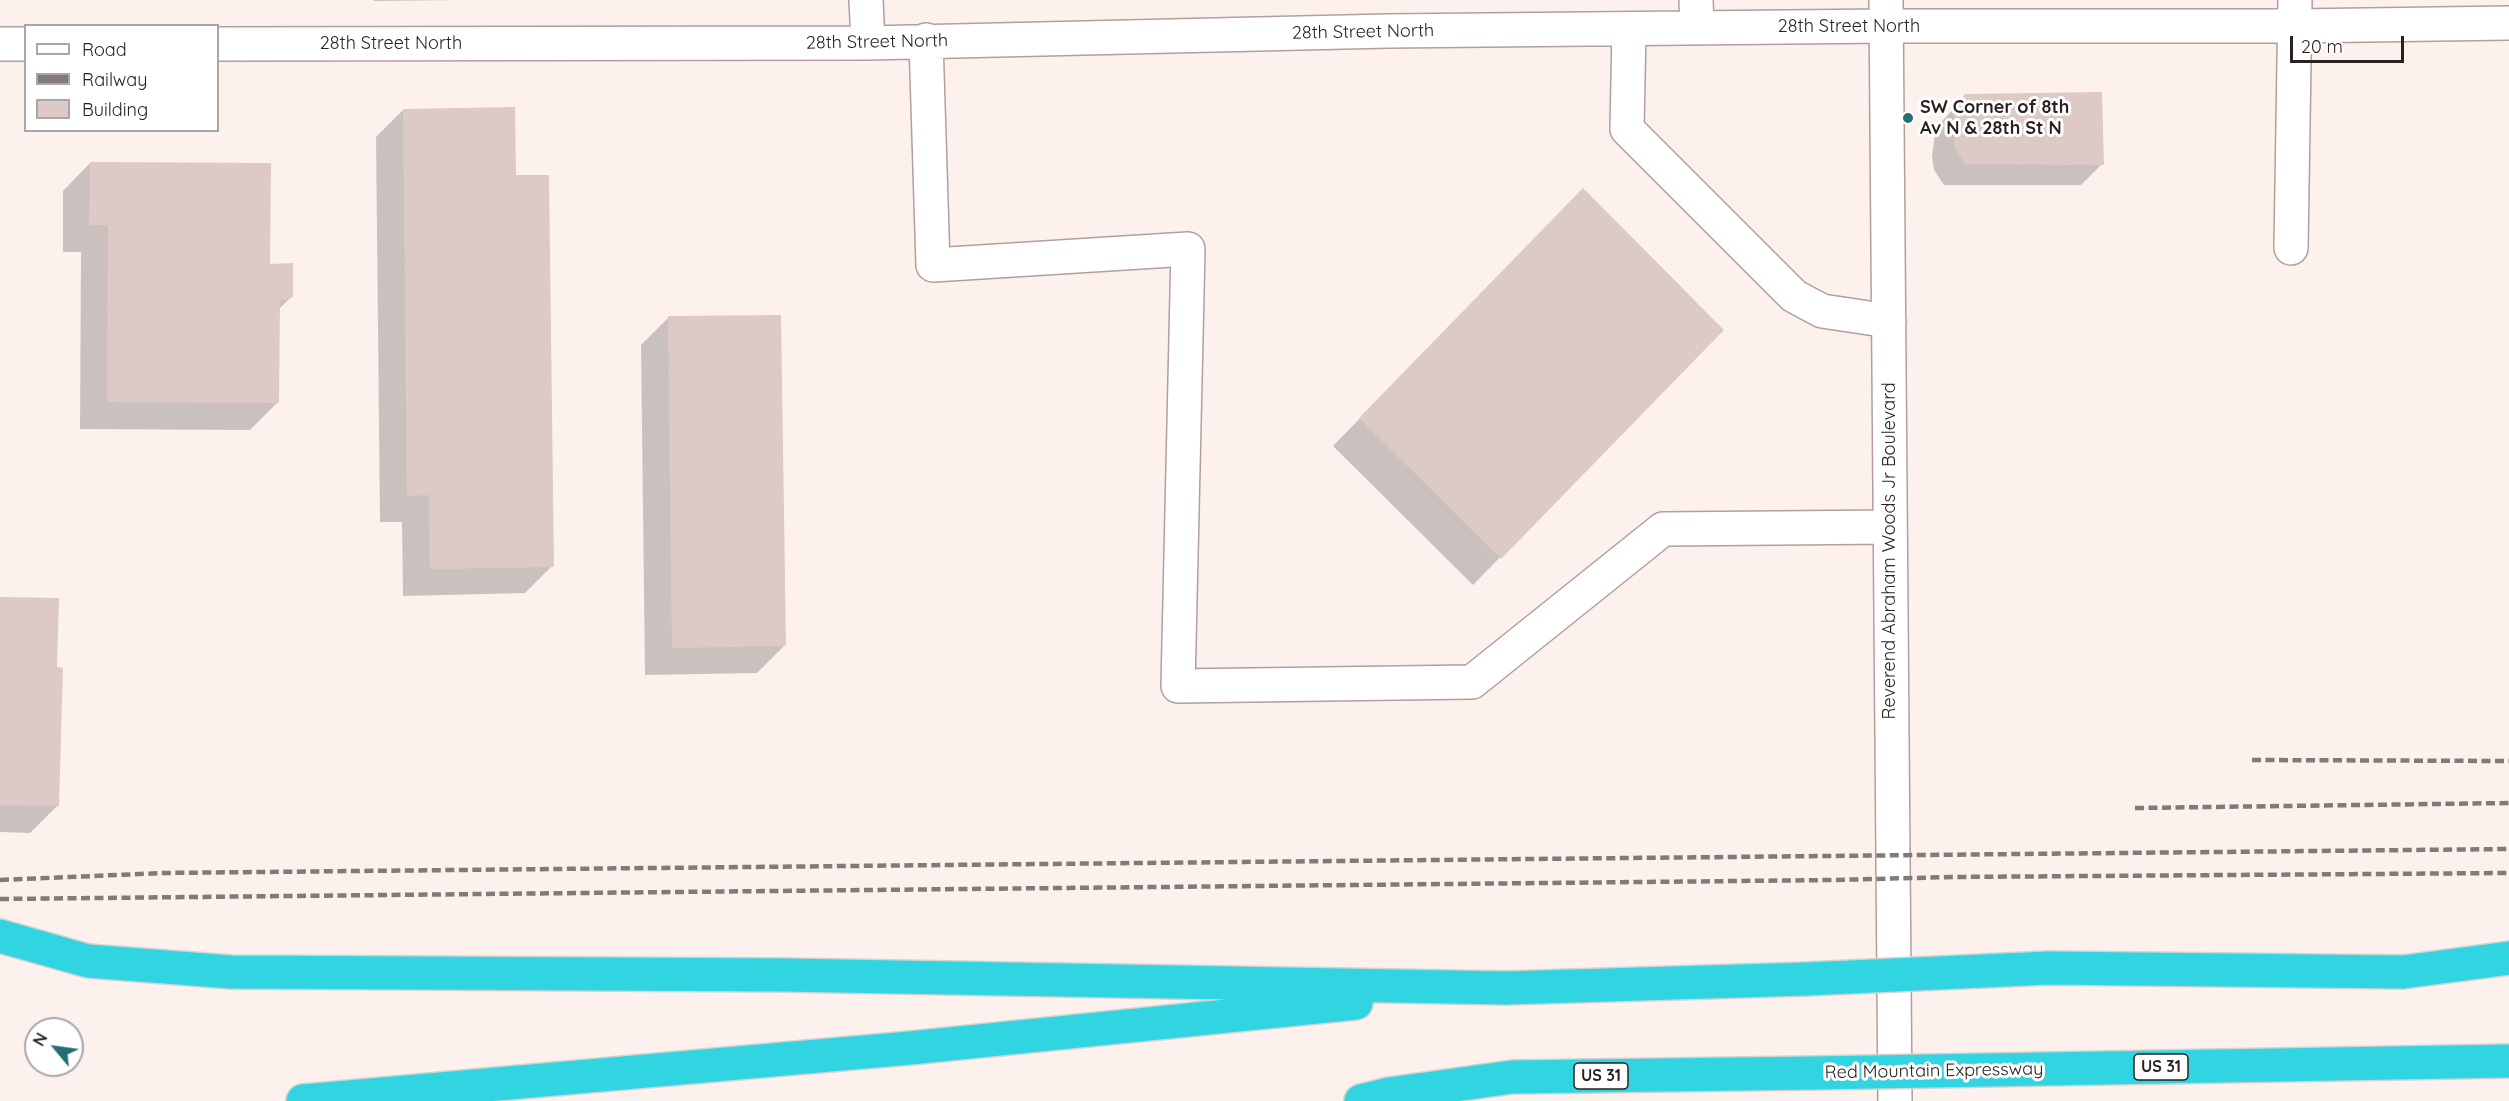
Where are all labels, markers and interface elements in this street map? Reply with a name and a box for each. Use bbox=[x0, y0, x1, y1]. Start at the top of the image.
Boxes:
street label: 28th Street North bbox=[1778, 16, 1920, 38]
street label: 28th Street North bbox=[1292, 20, 1434, 44]
legend bbox=[24, 24, 219, 132]
scale bar bbox=[2293, 24, 2407, 62]
street label: 28th Street North bbox=[806, 30, 948, 54]
street label: 28th Street North bbox=[320, 33, 462, 55]
text: 20 m bbox=[2301, 35, 2343, 58]
text: Road bbox=[82, 38, 127, 61]
text: Railway bbox=[82, 68, 148, 91]
place label: SW Corner of 8th Av N & 28th St N bbox=[1920, 97, 2069, 140]
text: Building bbox=[82, 98, 148, 121]
marker: SW Corner of 8th Av N & 28th St N bbox=[1901, 111, 1915, 125]
street label: Reverend Abraham Woods Jr Boulevard bbox=[1879, 382, 1901, 720]
north arrow bbox=[24, 1017, 84, 1077]
text: N bbox=[28, 1029, 52, 1049]
road number: US 31 bbox=[2134, 1054, 2188, 1080]
street label: Red Mountain Expressway bbox=[1824, 1058, 2044, 1084]
road number: US 31 bbox=[1574, 1063, 1628, 1089]

